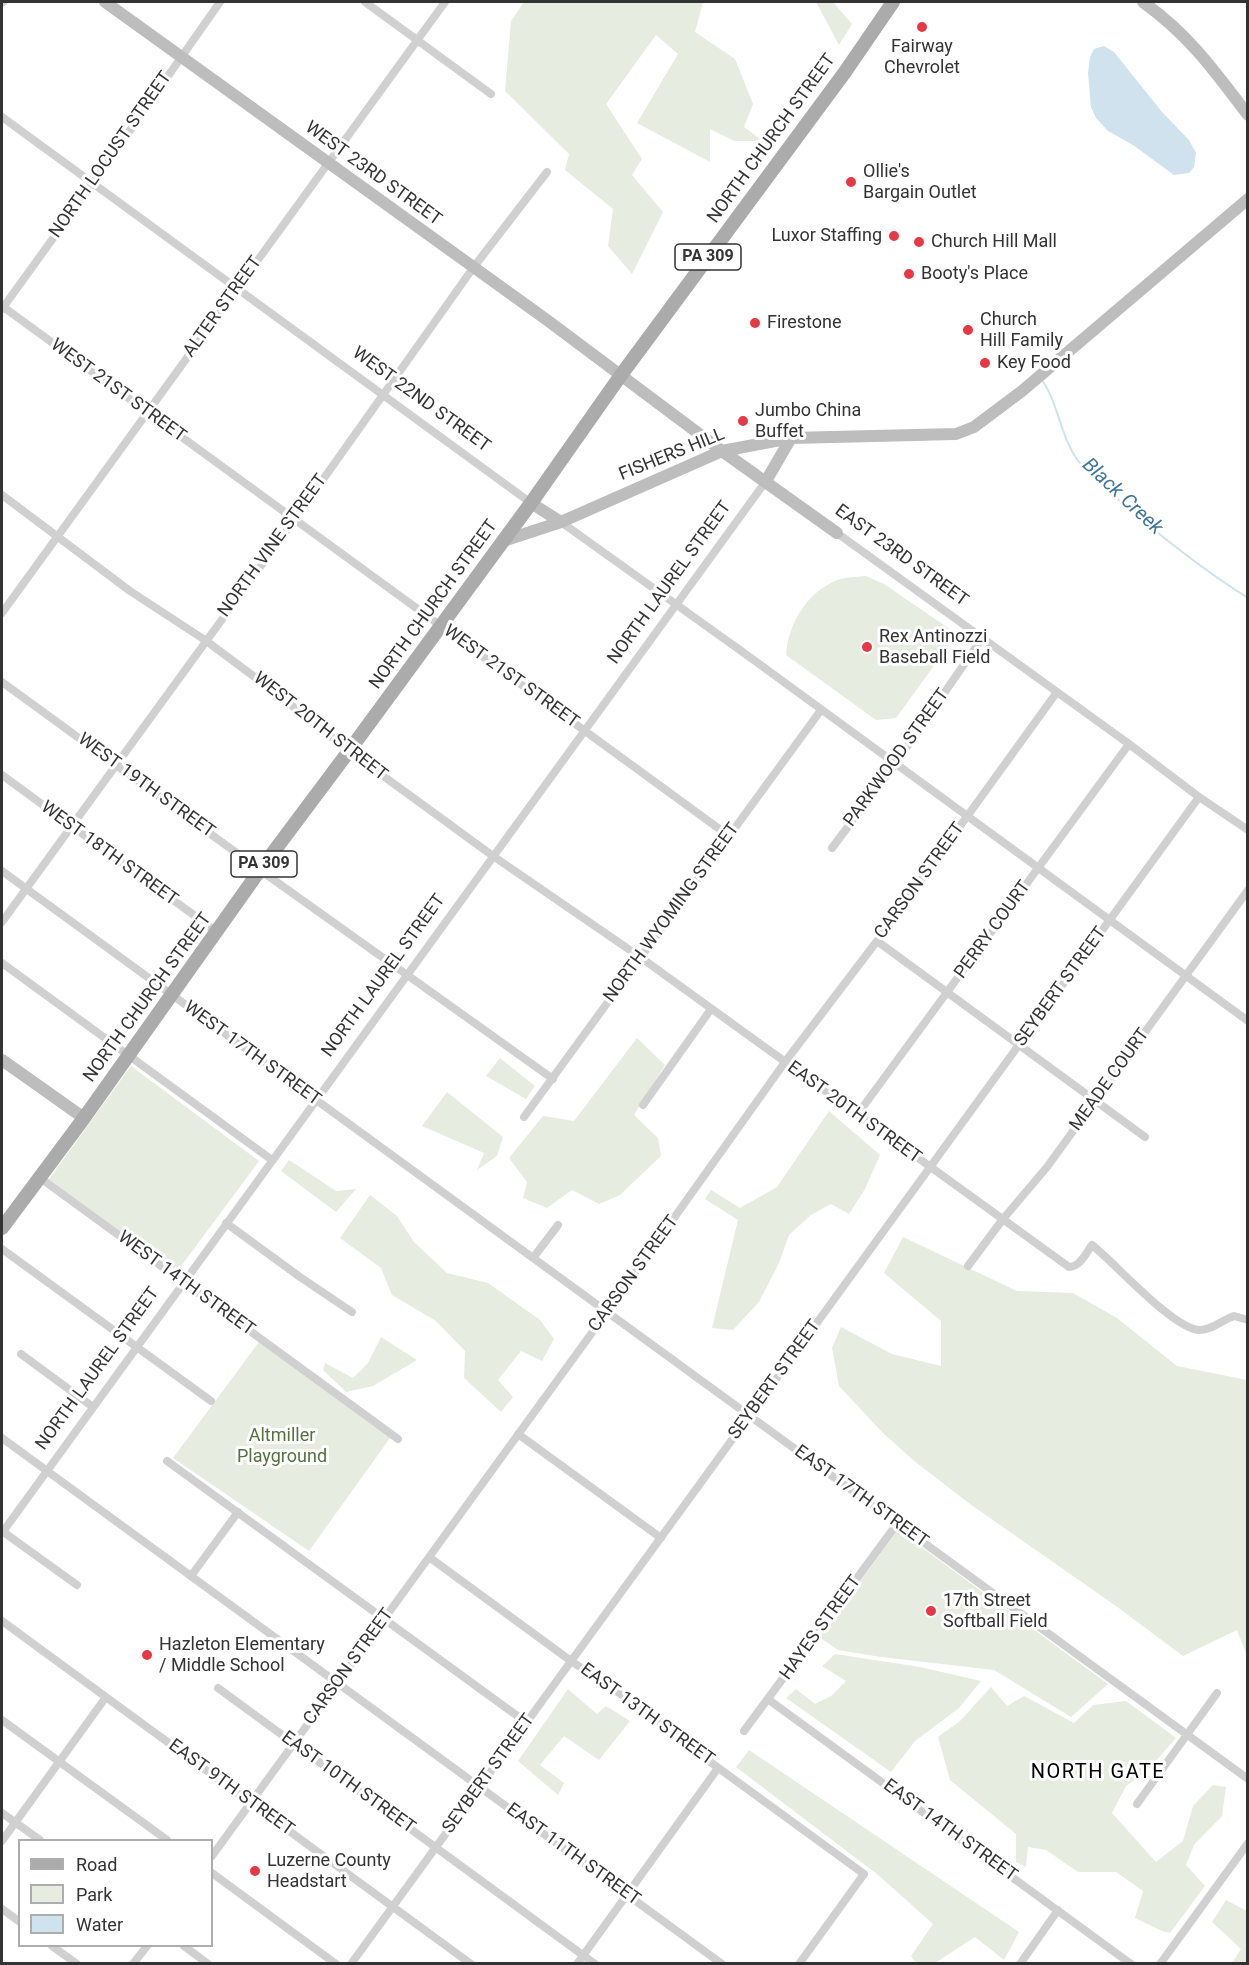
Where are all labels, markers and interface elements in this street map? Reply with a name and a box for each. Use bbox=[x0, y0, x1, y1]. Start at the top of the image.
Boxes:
marker: Fairway Chevrolet bbox=[915, 20, 929, 34]
place label: Fairway Chevrolet bbox=[884, 36, 960, 78]
street label: NORTH CHURCH STREET bbox=[703, 50, 841, 228]
street label: NORTH LOCUST STREET bbox=[45, 68, 177, 242]
street label: WEST 23RD STREET bbox=[300, 117, 446, 231]
place label: Ollie's Bargain Outlet bbox=[863, 161, 977, 204]
marker: Ollie's Bargain Outlet bbox=[844, 175, 858, 189]
place label: Luxor Staffing bbox=[771, 225, 882, 247]
marker: Luxor Staffing bbox=[887, 229, 901, 243]
place label: Church Hill Mall bbox=[931, 231, 1057, 253]
marker: Church Hill Mall bbox=[912, 235, 926, 249]
road number: PA 309 bbox=[675, 244, 741, 270]
street label: ALTER STREET bbox=[179, 252, 267, 362]
place label: Booty's Place bbox=[921, 263, 1028, 285]
marker: Booty's Place bbox=[902, 267, 916, 281]
place label: Church Hill Family bbox=[980, 309, 1063, 352]
place label: Firestone bbox=[767, 312, 842, 334]
marker: Firestone bbox=[748, 316, 762, 330]
marker: Church Hill Family bbox=[961, 323, 975, 337]
street label: WEST 21ST STREET bbox=[46, 335, 190, 447]
street label: WEST 22ND STREET bbox=[348, 343, 494, 457]
place label: Key Food bbox=[997, 352, 1071, 374]
marker: Key Food bbox=[978, 356, 992, 370]
place label: Jumbo China Buffet bbox=[755, 400, 861, 442]
marker: Jumbo China Buffet bbox=[736, 414, 750, 428]
street label: FISHERS HILL bbox=[616, 424, 728, 486]
water label: Black Creek bbox=[1077, 454, 1167, 540]
street label: NORTH VINE STREET bbox=[214, 470, 332, 622]
street label: NORTH LAUREL STREET bbox=[604, 497, 736, 669]
street label: EAST 23RD STREET bbox=[830, 500, 972, 612]
street label: NORTH CHURCH STREET bbox=[365, 516, 503, 694]
street label: WEST 21ST STREET bbox=[439, 621, 583, 733]
place label: Rex Antinozzi Baseball Field bbox=[879, 626, 990, 668]
marker: Rex Antinozzi Baseball Field bbox=[860, 640, 874, 654]
street label: WEST 20TH STREET bbox=[249, 668, 391, 786]
street label: PARKWOOD STREET bbox=[840, 685, 954, 831]
street label: WEST 19TH STREET bbox=[73, 729, 219, 843]
street label: WEST 18TH STREET bbox=[36, 797, 182, 911]
street label: CARSON STREET bbox=[870, 818, 970, 944]
street label: NORTH WYOMING STREET bbox=[600, 819, 744, 1007]
road number: PA 309 bbox=[231, 851, 297, 877]
street label: PERRY COURT bbox=[950, 877, 1036, 983]
street label: NORTH LAUREL STREET bbox=[318, 890, 450, 1062]
street label: NORTH CHURCH STREET bbox=[79, 909, 217, 1087]
street label: SEYBERT STREET bbox=[1010, 923, 1112, 1051]
street label: WEST 17TH STREET bbox=[179, 997, 325, 1111]
street label: MEADE COURT bbox=[1066, 1025, 1154, 1135]
street label: EAST 20TH STREET bbox=[783, 1057, 925, 1169]
street label: CARSON STREET bbox=[584, 1211, 684, 1337]
street label: WEST 14TH STREET bbox=[113, 1227, 259, 1341]
street label: NORTH LAUREL STREET bbox=[32, 1283, 164, 1455]
street label: SEYBERT STREET bbox=[724, 1316, 826, 1444]
park label: Altmiller Playground bbox=[237, 1425, 327, 1468]
street label: EAST 17TH STREET bbox=[790, 1441, 932, 1553]
street label: HAYES STREET bbox=[776, 1571, 866, 1685]
place label: 17th Street Softball Field bbox=[943, 1590, 1048, 1632]
street label: CARSON STREET bbox=[299, 1604, 399, 1730]
marker: 17th Street Softball Field bbox=[924, 1604, 938, 1618]
place label: Hazleton Elementary / Middle School bbox=[159, 1634, 325, 1676]
marker: Hazleton Elementary / Middle School bbox=[140, 1648, 154, 1662]
street label: EAST 13TH STREET bbox=[576, 1659, 718, 1771]
street label: SEYBERT STREET bbox=[438, 1710, 540, 1838]
street label: EAST 10TH STREET bbox=[277, 1727, 419, 1839]
street label: EAST 9TH STREET bbox=[164, 1735, 298, 1841]
district label: NORTH GATE bbox=[1031, 1761, 1165, 1785]
street label: EAST 14TH STREET bbox=[879, 1775, 1021, 1887]
street label: EAST 11TH STREET bbox=[502, 1799, 644, 1911]
legend bbox=[18, 1839, 213, 1947]
place label: Luzerne County Headstart bbox=[267, 1850, 391, 1892]
text: Road bbox=[76, 1854, 117, 1875]
marker: Luzerne County Headstart bbox=[248, 1864, 262, 1878]
text: Park bbox=[76, 1884, 112, 1905]
text: Water bbox=[76, 1914, 123, 1935]

